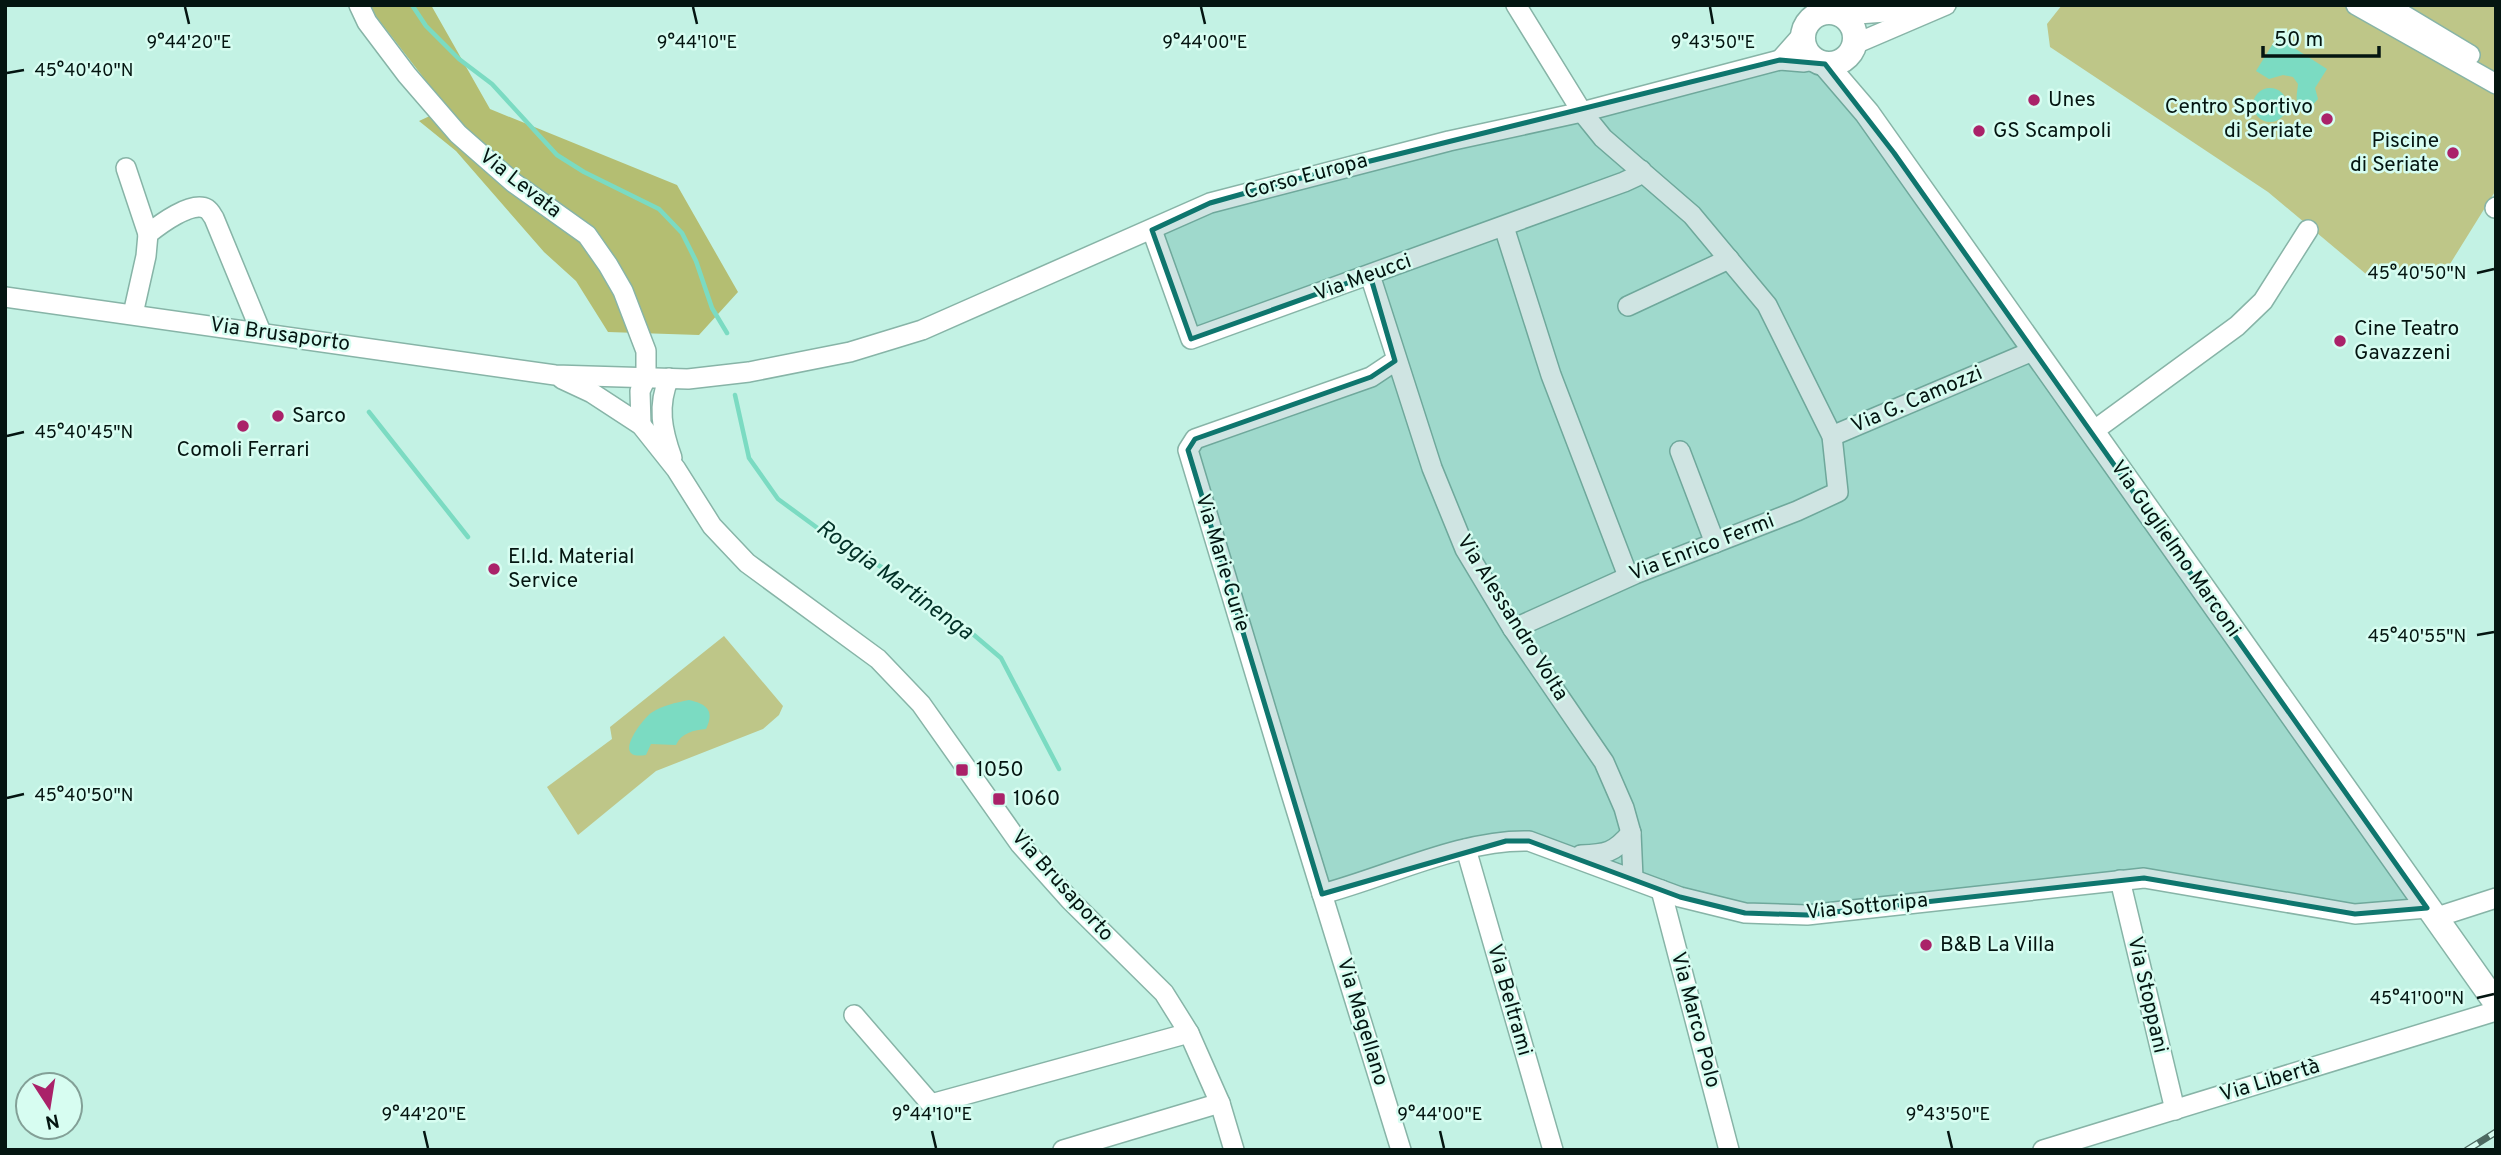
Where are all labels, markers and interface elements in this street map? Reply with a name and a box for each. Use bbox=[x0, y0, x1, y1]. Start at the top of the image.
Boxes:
scale bar bbox=[2263, 14, 2378, 58]
text: 50 m bbox=[2274, 27, 2323, 54]
text: 9°44'20"E bbox=[147, 32, 231, 55]
text: 9°44'10"E bbox=[657, 32, 737, 55]
text: 9°44'00"E bbox=[1162, 32, 1248, 55]
text: 9°43'50"E bbox=[1671, 32, 1755, 55]
text: 45°40'40"N bbox=[34, 60, 134, 83]
place label: Unes bbox=[2048, 87, 2096, 114]
marker: Unes bbox=[2026, 92, 2042, 108]
place label: Centro Sportivo di Seriate bbox=[2165, 94, 2313, 145]
marker: Centro Sportivo di Seriate bbox=[2319, 111, 2335, 127]
place label: GS Scampoli bbox=[1993, 118, 2111, 145]
marker: GS Scampoli bbox=[1971, 123, 1987, 139]
place label: Piscine di Seriate bbox=[2350, 128, 2439, 179]
street label: Via Levata bbox=[473, 143, 567, 225]
marker: Piscine di Seriate bbox=[2445, 145, 2461, 161]
street label: Corso Europa bbox=[1241, 148, 1371, 206]
street label: Via Meucci bbox=[1311, 248, 1415, 308]
text: 45°40'50"N bbox=[2367, 263, 2467, 286]
street label: Via Brusaporto bbox=[208, 312, 352, 358]
place label: Cine Teatro Gavazzeni bbox=[2354, 316, 2459, 367]
marker: Cine Teatro Gavazzeni bbox=[2332, 333, 2348, 349]
street label: Via G. Camozzi bbox=[1847, 360, 1987, 440]
place label: Sarco bbox=[292, 403, 346, 430]
marker: Sarco bbox=[270, 408, 286, 424]
marker: Comoli Ferrari bbox=[235, 418, 251, 434]
text: 45°40'45"N bbox=[35, 422, 133, 445]
place label: Comoli Ferrari bbox=[176, 437, 310, 464]
street label: Via Guglielmo Marconi bbox=[2104, 455, 2246, 643]
street label: Via Marie Curie bbox=[1188, 491, 1256, 635]
street label: Via Enrico Fermi bbox=[1626, 508, 1778, 588]
water label: Roggia Martinenga bbox=[810, 514, 978, 648]
street label: Via Alessandro Volta bbox=[1450, 530, 1574, 706]
place label: El.Id. Material Service bbox=[508, 544, 634, 595]
marker: El.Id. Material Service bbox=[486, 561, 502, 577]
text: 45°40'55"N bbox=[2368, 626, 2466, 649]
place label: 1050 bbox=[976, 757, 1024, 784]
marker: 1050 bbox=[954, 762, 970, 778]
text: 45°40'50"N bbox=[34, 785, 134, 808]
place label: 1060 bbox=[1013, 786, 1060, 813]
marker: 1060 bbox=[991, 791, 1007, 807]
street label: Via Brusaporto bbox=[1005, 824, 1119, 948]
street label: Via Sottoripa bbox=[1805, 887, 1929, 927]
place label: B&B La Villa bbox=[1940, 932, 2055, 959]
street label: Via Stoppani bbox=[2120, 934, 2174, 1056]
marker: B&B La Villa bbox=[1918, 937, 1934, 953]
street label: Via Beltrami bbox=[1480, 941, 1538, 1059]
street label: Via Marco Polo bbox=[1664, 949, 1726, 1091]
street label: Via Magellano bbox=[1330, 955, 1394, 1089]
text: 45°41'00"N bbox=[2370, 988, 2464, 1011]
street label: Via Libertà bbox=[2217, 1053, 2323, 1109]
north arrow bbox=[14, 1071, 84, 1141]
text: 9°44'20"E bbox=[382, 1104, 466, 1127]
text: 9°44'10"E bbox=[892, 1104, 972, 1127]
text: 9°44'00"E bbox=[1397, 1104, 1483, 1127]
text: 9°43'50"E bbox=[1906, 1104, 1990, 1127]
text: N bbox=[43, 1108, 61, 1134]

